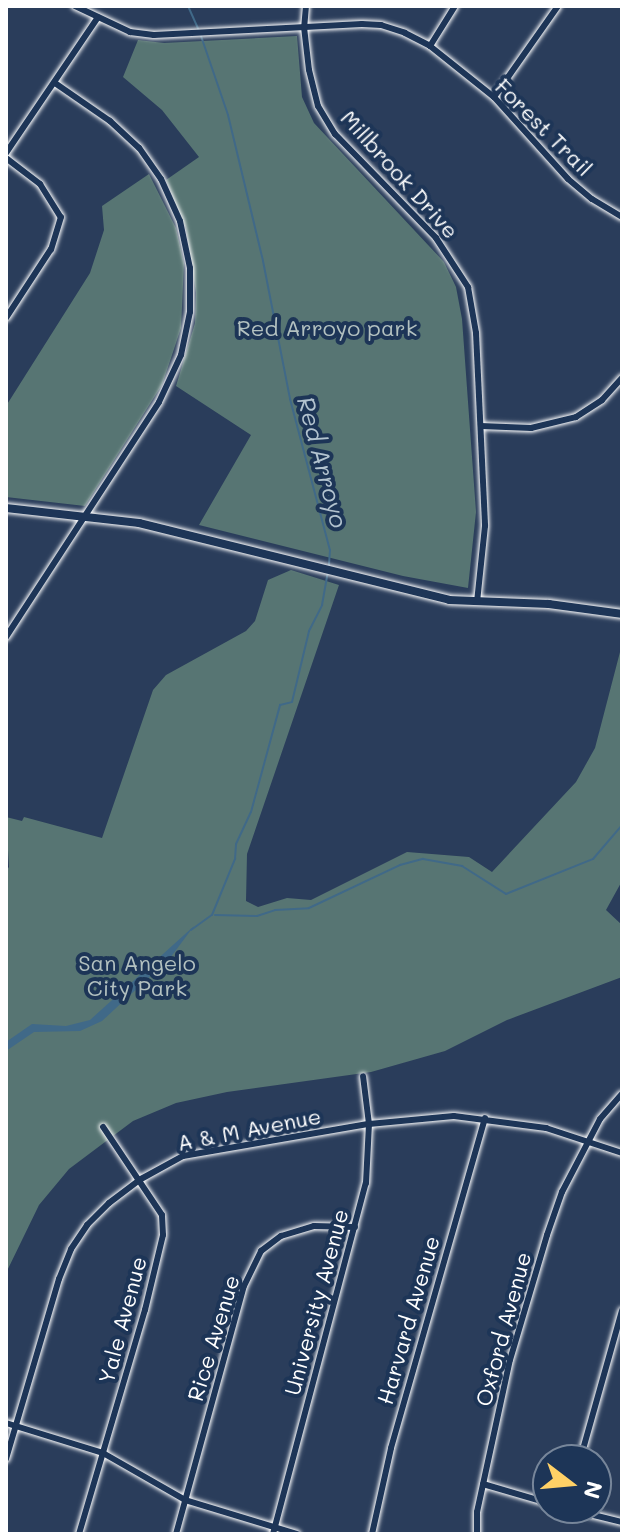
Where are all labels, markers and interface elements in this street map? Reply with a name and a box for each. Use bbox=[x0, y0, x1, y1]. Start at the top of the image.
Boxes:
street label: Forest Trail bbox=[490, 73, 598, 181]
street label: Millbrook Drive bbox=[336, 104, 464, 244]
park label: Red Arroyo park bbox=[237, 315, 417, 341]
water label: Red Arroyo bbox=[292, 393, 354, 531]
park label: San Angelo City Park bbox=[78, 949, 196, 1000]
street label: A & M Avenue bbox=[175, 1102, 323, 1156]
street label: University Avenue bbox=[278, 1206, 354, 1398]
street label: Harvard Avenue bbox=[371, 1233, 445, 1407]
street label: Oxford Avenue bbox=[470, 1249, 536, 1409]
street label: Yale Avenue bbox=[92, 1254, 152, 1386]
street label: Rice Avenue bbox=[181, 1272, 245, 1404]
north arrow bbox=[532, 1444, 612, 1524]
text: N bbox=[577, 1478, 610, 1502]

